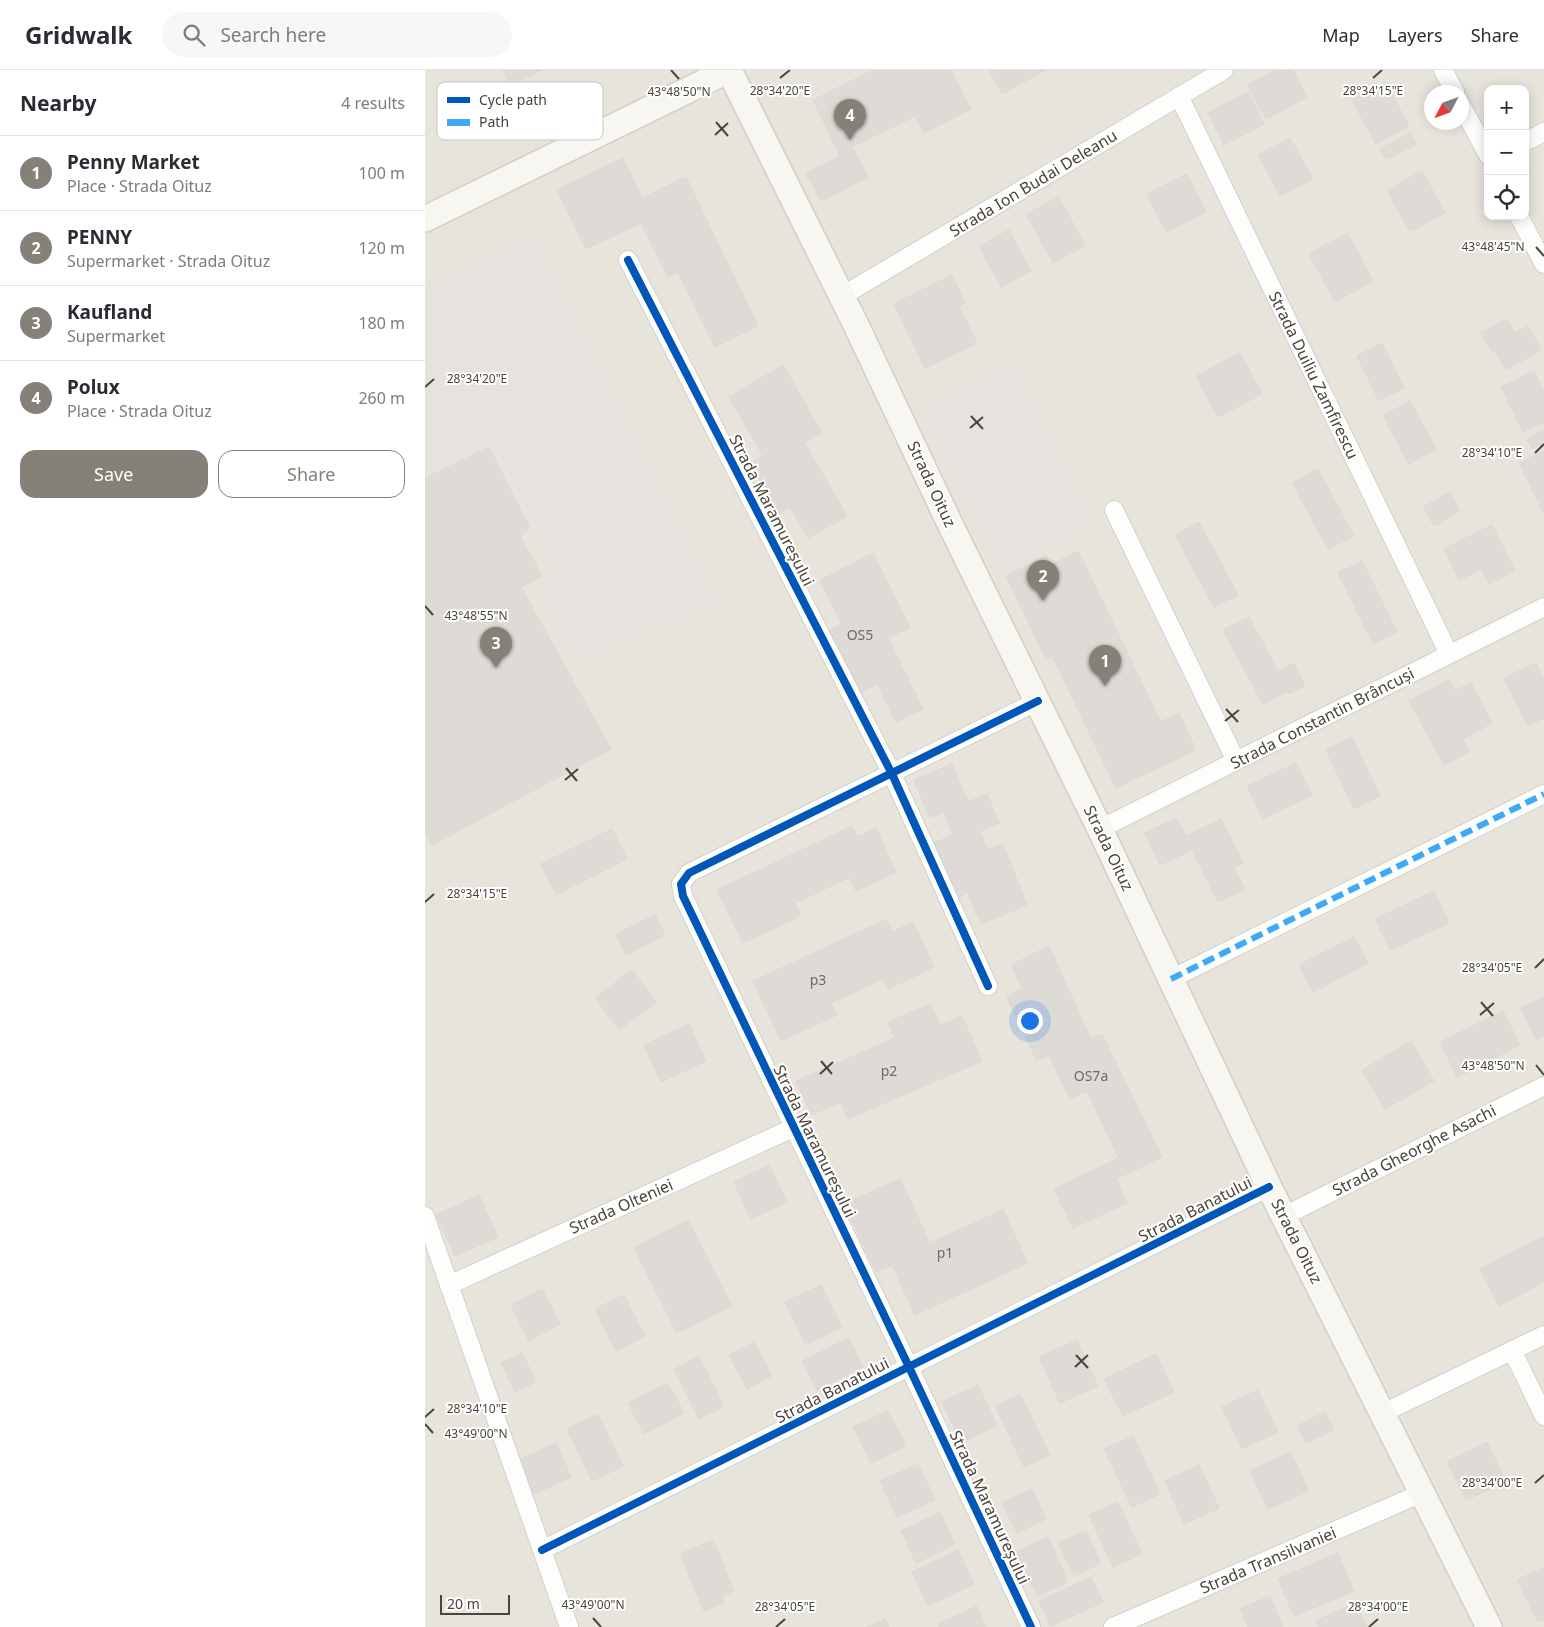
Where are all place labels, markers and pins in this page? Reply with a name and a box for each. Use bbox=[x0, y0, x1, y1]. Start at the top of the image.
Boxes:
pin: 4 bbox=[834, 99, 866, 140]
pin: 2 bbox=[1027, 560, 1059, 601]
pin: 3 bbox=[480, 627, 512, 668]
pin: 1 bbox=[1089, 645, 1121, 686]

